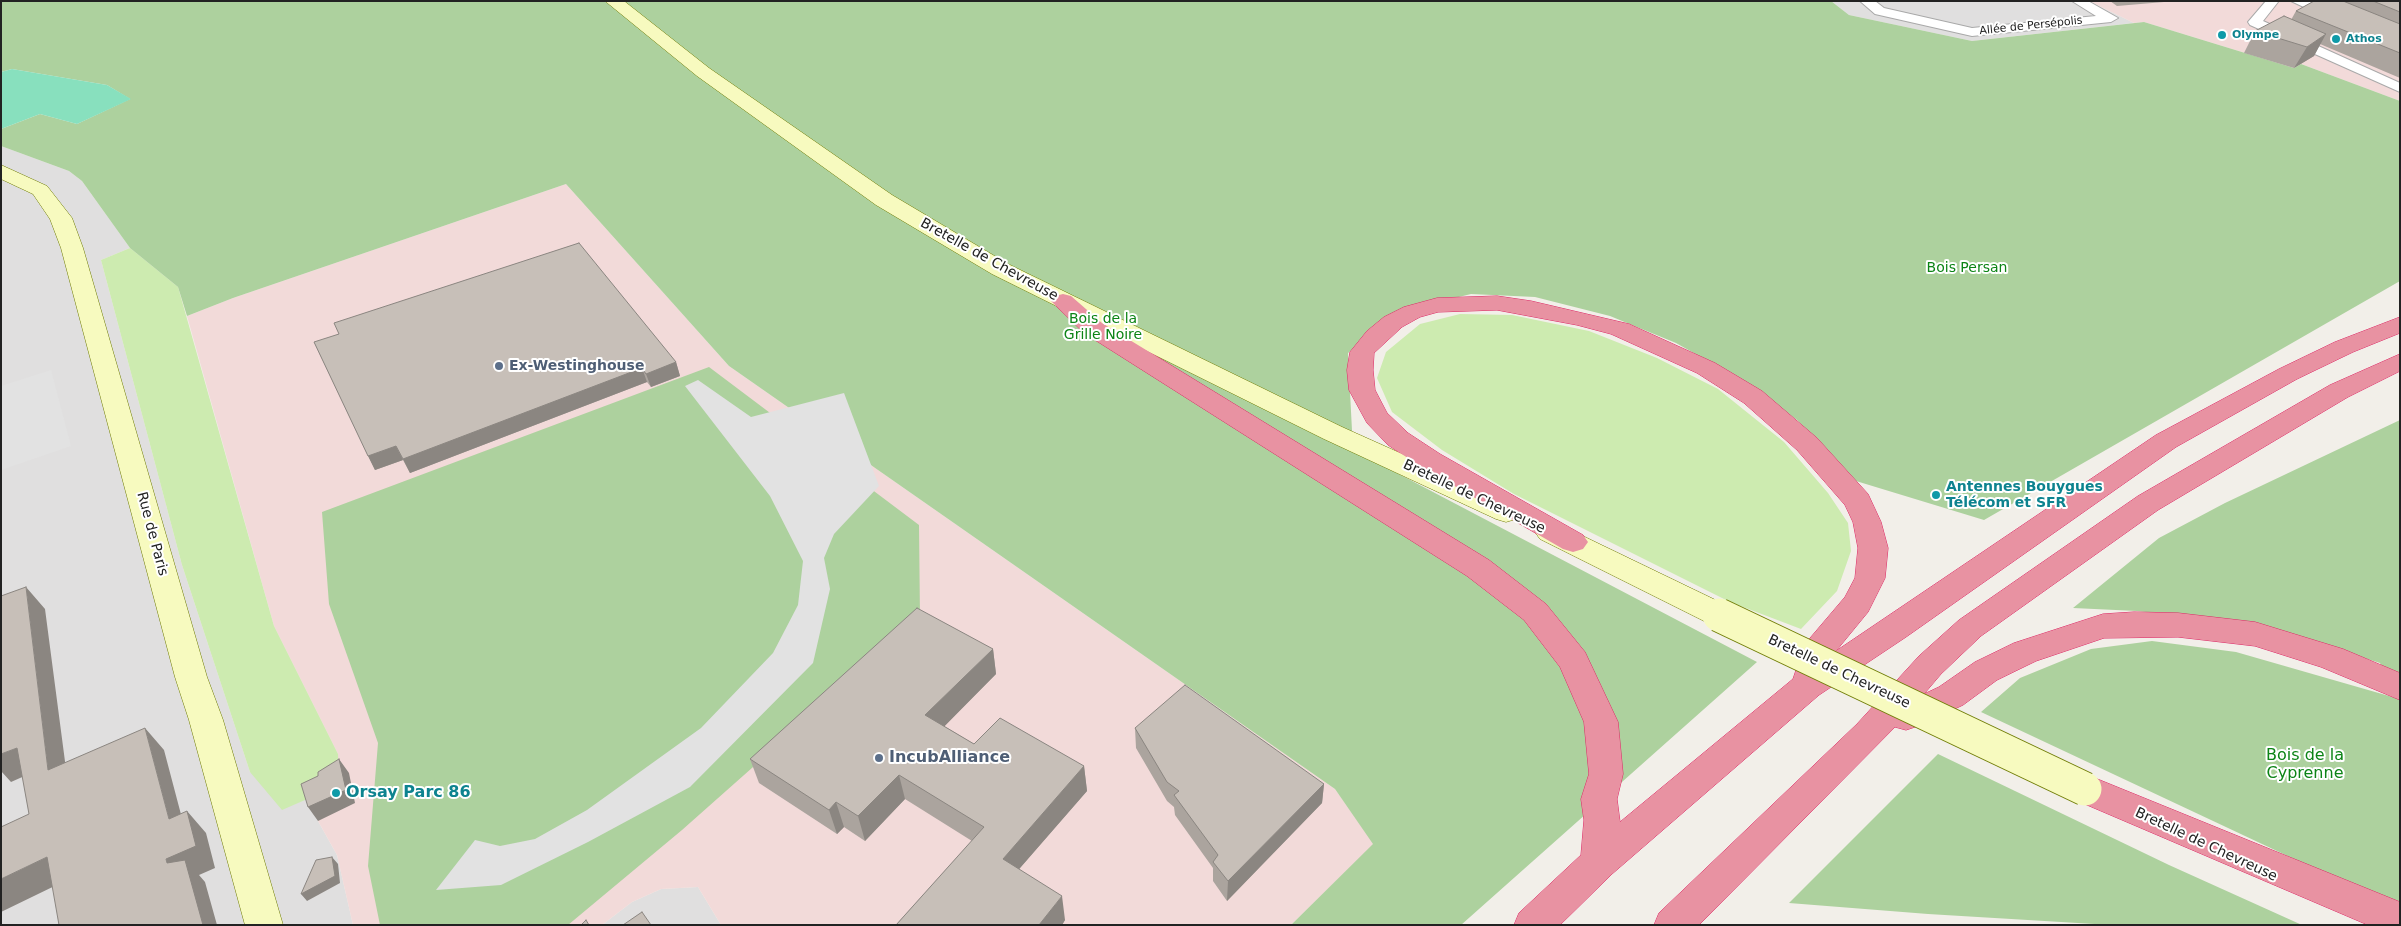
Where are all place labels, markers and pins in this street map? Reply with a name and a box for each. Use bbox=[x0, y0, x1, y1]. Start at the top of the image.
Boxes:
place label: Olympe bbox=[2232, 28, 2279, 42]
marker: Olympe bbox=[2216, 29, 2228, 41]
place label: Athos bbox=[2346, 32, 2382, 46]
marker: Athos bbox=[2330, 33, 2342, 45]
place label: Ex-Westinghouse bbox=[509, 358, 644, 374]
marker: Ex-Westinghouse bbox=[493, 360, 505, 372]
place label: Antennes Bouygues Télécom et SFR bbox=[1946, 479, 2103, 512]
marker: Antennes Bouygues Télécom et SFR bbox=[1930, 489, 1942, 501]
place label: IncubAlliance bbox=[889, 748, 1010, 768]
marker: IncubAlliance bbox=[873, 752, 885, 764]
place label: Orsay Parc 86 bbox=[346, 783, 471, 803]
marker: Orsay Parc 86 bbox=[330, 787, 342, 799]

